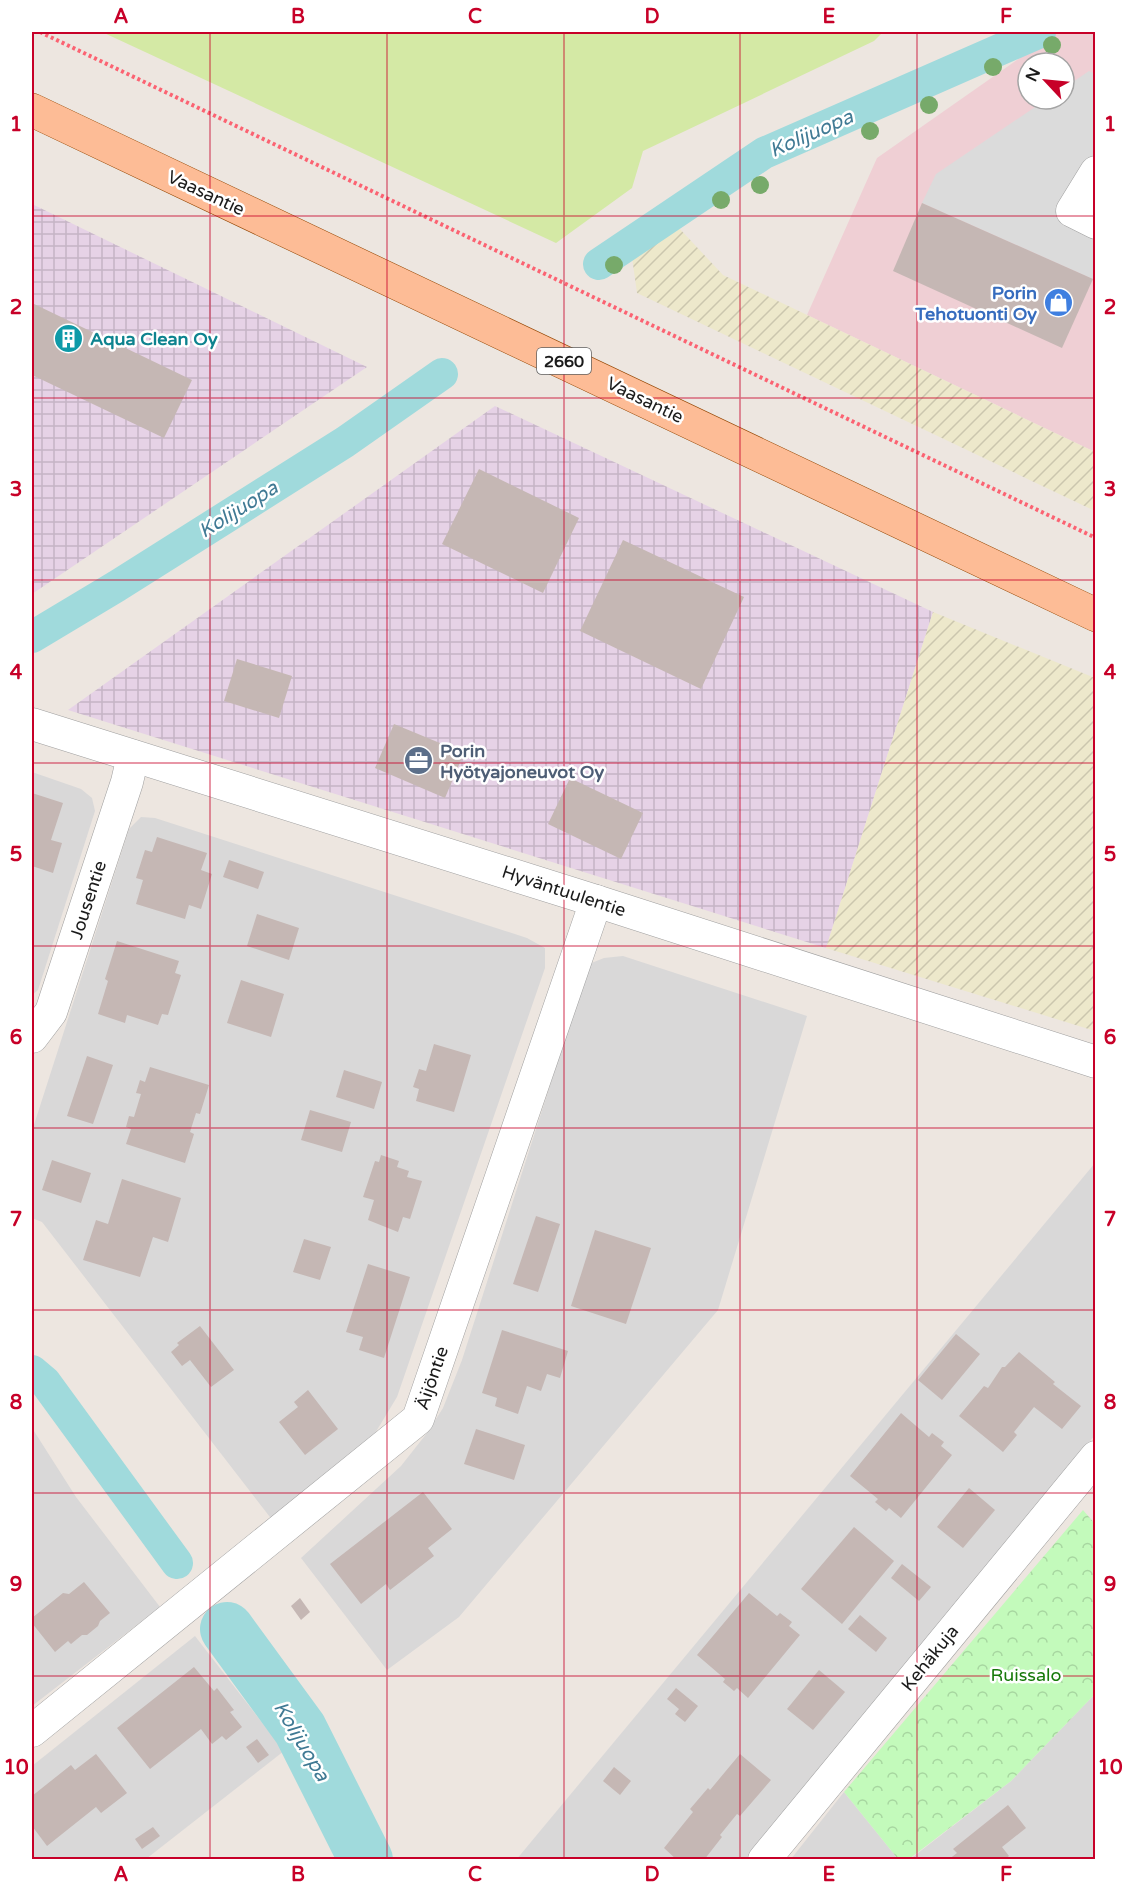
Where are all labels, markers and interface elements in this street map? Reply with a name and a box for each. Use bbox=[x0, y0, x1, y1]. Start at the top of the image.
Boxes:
text: A bbox=[114, 5, 129, 29]
text: B bbox=[291, 5, 305, 29]
text: C bbox=[468, 5, 482, 29]
text: D bbox=[644, 5, 660, 29]
text: E bbox=[823, 5, 836, 29]
text: F bbox=[1000, 5, 1012, 29]
north arrow bbox=[1016, 51, 1076, 111]
text: N bbox=[1022, 65, 1045, 85]
water label: Kolijuopa bbox=[766, 105, 858, 163]
text: 1 bbox=[10, 113, 22, 137]
text: 1 bbox=[1104, 113, 1116, 137]
street label: Vaasantie bbox=[164, 166, 248, 220]
place label: Porin Tehotuonti Oy bbox=[914, 282, 1037, 325]
shop icon: Porin Tehotuonti Oy bbox=[1042, 287, 1074, 319]
text: 2 bbox=[10, 296, 22, 320]
text: 2 bbox=[1104, 296, 1116, 320]
building icon: Aqua Clean Oy bbox=[53, 323, 85, 355]
place label: Aqua Clean Oy bbox=[90, 328, 218, 350]
road number: 2660 bbox=[537, 348, 591, 374]
street label: Vaasantie bbox=[603, 372, 687, 428]
water label: Kolijuopa bbox=[195, 476, 283, 544]
text: 3 bbox=[10, 478, 22, 502]
text: 3 bbox=[1104, 478, 1116, 502]
text: 4 bbox=[10, 661, 23, 685]
text: 4 bbox=[1104, 661, 1117, 685]
place label: Porin Hyötyajoneuvot Oy bbox=[440, 740, 604, 783]
office icon: Porin Hyötyajoneuvot Oy bbox=[403, 745, 435, 777]
text: 5 bbox=[10, 843, 22, 867]
text: 5 bbox=[1104, 843, 1116, 867]
street label: Jousentie bbox=[65, 858, 111, 942]
street label: Hyväntuulentie bbox=[499, 861, 629, 921]
text: 6 bbox=[10, 1026, 22, 1050]
text: 6 bbox=[1104, 1026, 1116, 1050]
text: 7 bbox=[10, 1208, 22, 1232]
text: 7 bbox=[1104, 1208, 1116, 1232]
street label: Äijöntie bbox=[411, 1343, 453, 1413]
text: 8 bbox=[10, 1391, 22, 1415]
text: 8 bbox=[1104, 1391, 1116, 1415]
text: 9 bbox=[10, 1573, 22, 1597]
text: 9 bbox=[1104, 1573, 1116, 1597]
street label: Kehäkuja bbox=[897, 1620, 963, 1696]
park label: Ruissalo bbox=[990, 1664, 1062, 1686]
water label: Kolijuopa bbox=[268, 1697, 335, 1786]
text: 10 bbox=[3, 1756, 29, 1780]
text: 10 bbox=[1097, 1756, 1123, 1780]
text: A bbox=[114, 1863, 129, 1887]
text: B bbox=[291, 1863, 305, 1887]
text: C bbox=[468, 1863, 482, 1887]
text: D bbox=[644, 1863, 660, 1887]
text: E bbox=[823, 1863, 836, 1887]
text: F bbox=[1000, 1863, 1012, 1887]

